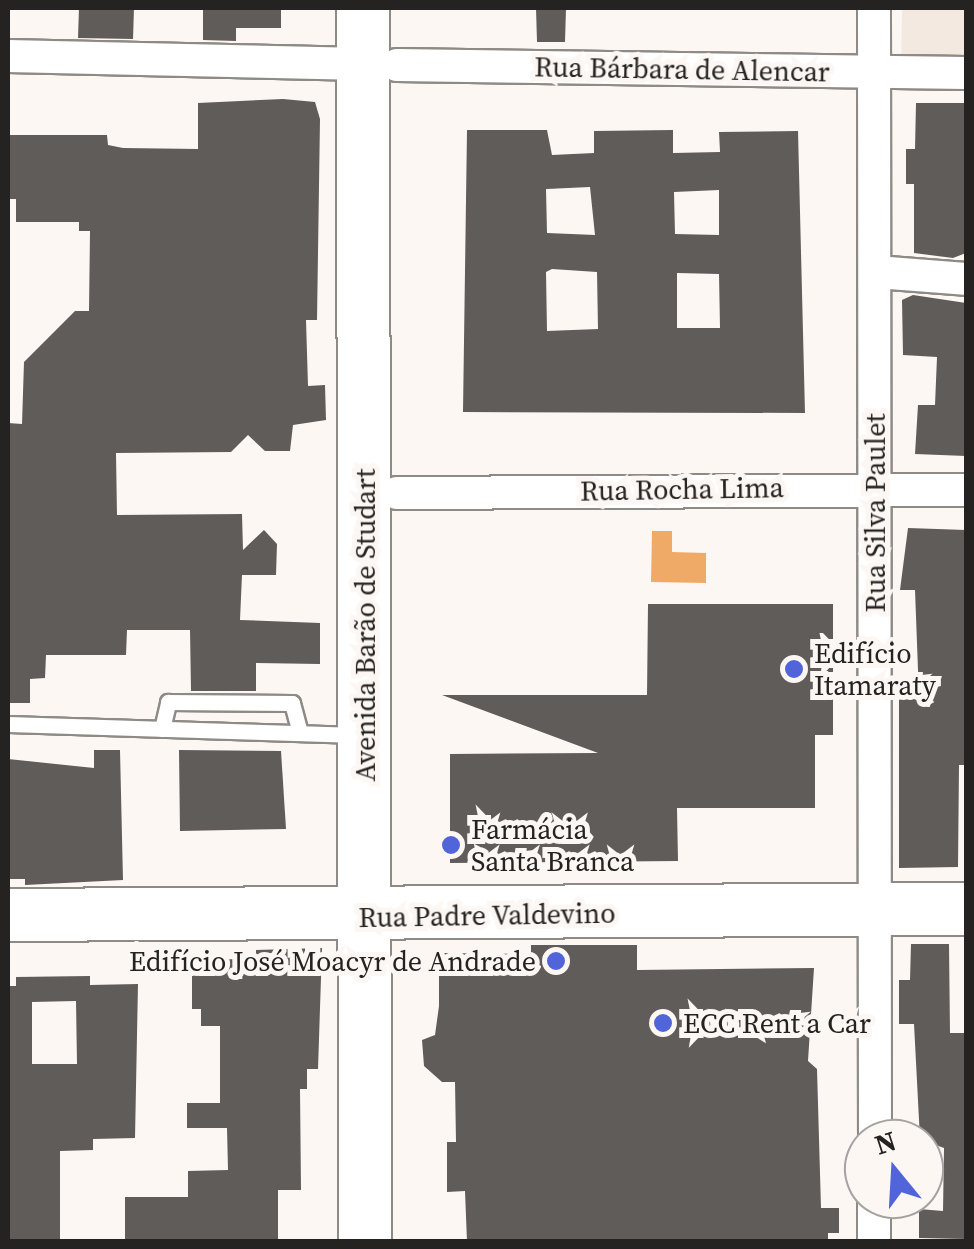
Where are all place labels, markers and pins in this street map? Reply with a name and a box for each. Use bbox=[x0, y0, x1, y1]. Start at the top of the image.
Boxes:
place label: Edifício Itamaraty bbox=[814, 636, 936, 702]
marker: Edifício Itamaraty bbox=[783, 658, 805, 680]
place label: Farmácia Santa Branca bbox=[471, 812, 634, 878]
marker: Farmácia Santa Branca bbox=[440, 834, 462, 856]
place label: Edifício José Moacyr de Andrade bbox=[129, 944, 536, 978]
marker: Edifício José Moacyr de Andrade bbox=[545, 950, 567, 972]
place label: ECC Rent a Car bbox=[683, 1006, 871, 1040]
marker: ECC Rent a Car bbox=[652, 1012, 674, 1034]

